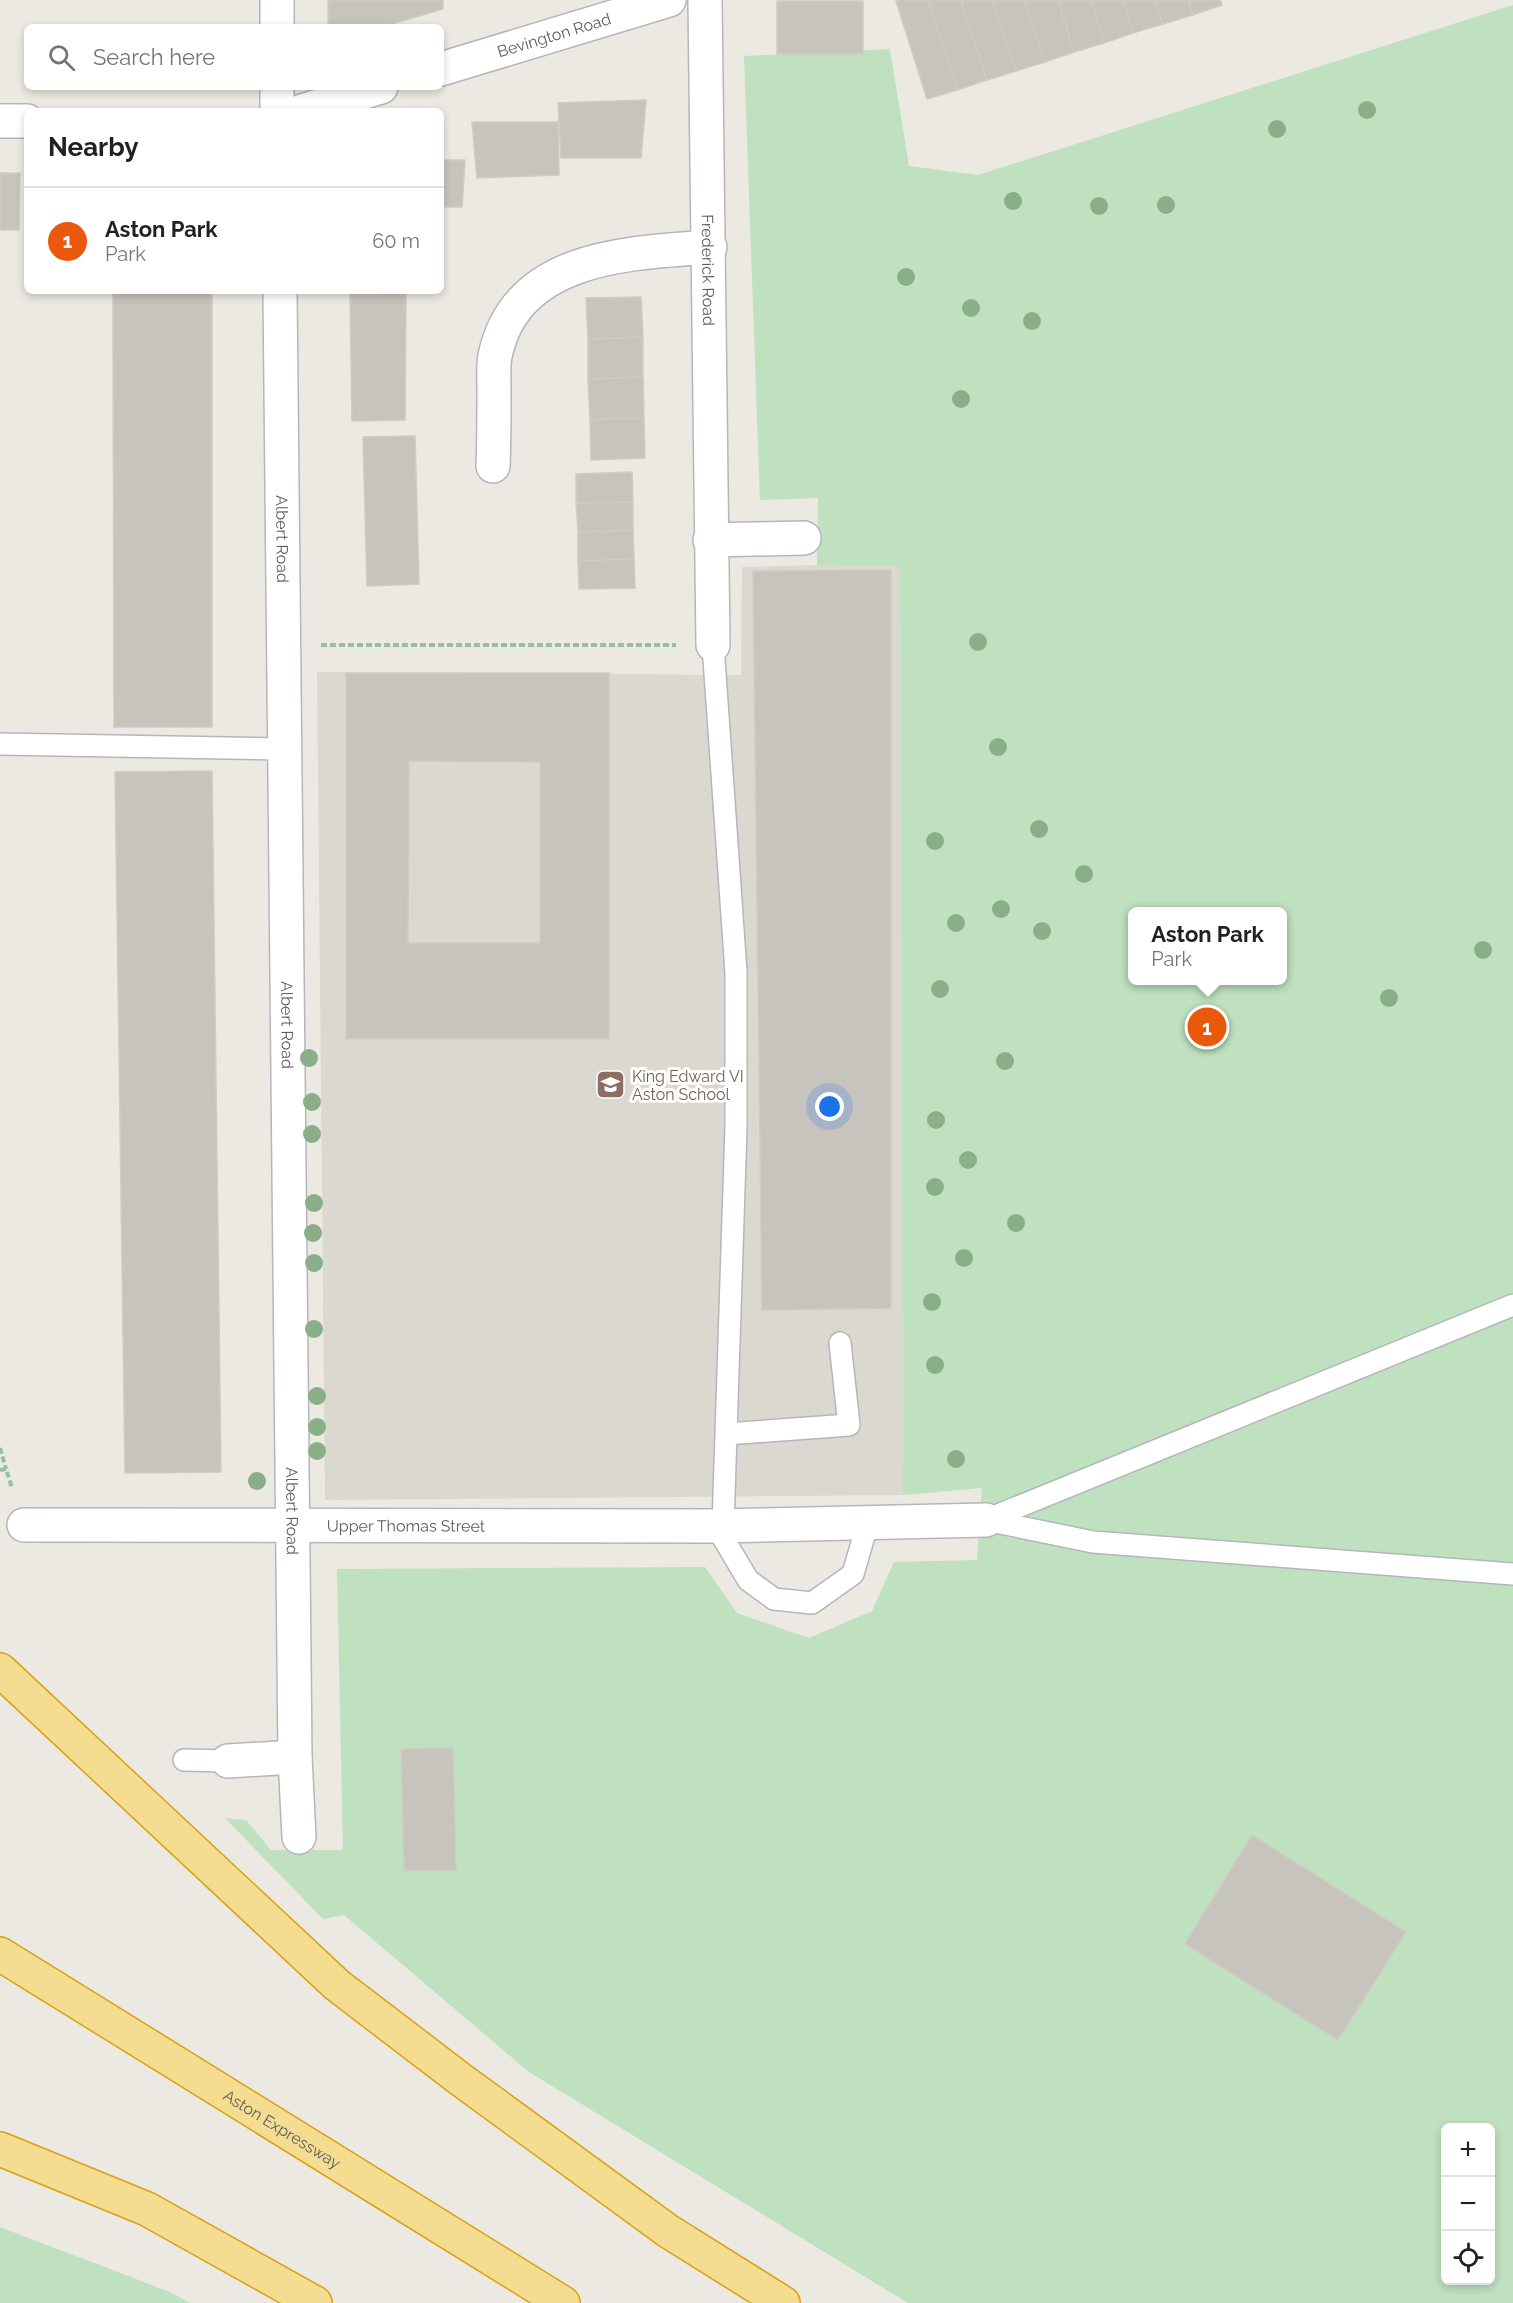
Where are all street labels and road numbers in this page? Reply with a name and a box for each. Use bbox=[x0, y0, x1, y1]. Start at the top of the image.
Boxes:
street label: Bevington Road bbox=[495, 9, 613, 61]
street label: Frederick Road bbox=[698, 214, 718, 326]
street label: Albert Road bbox=[272, 495, 292, 583]
street label: Albert Road bbox=[277, 981, 297, 1069]
street label: Albert Road bbox=[282, 1467, 302, 1555]
street label: Upper Thomas Street bbox=[327, 1516, 486, 1536]
street label: Aston Expressway bbox=[220, 2086, 344, 2173]

